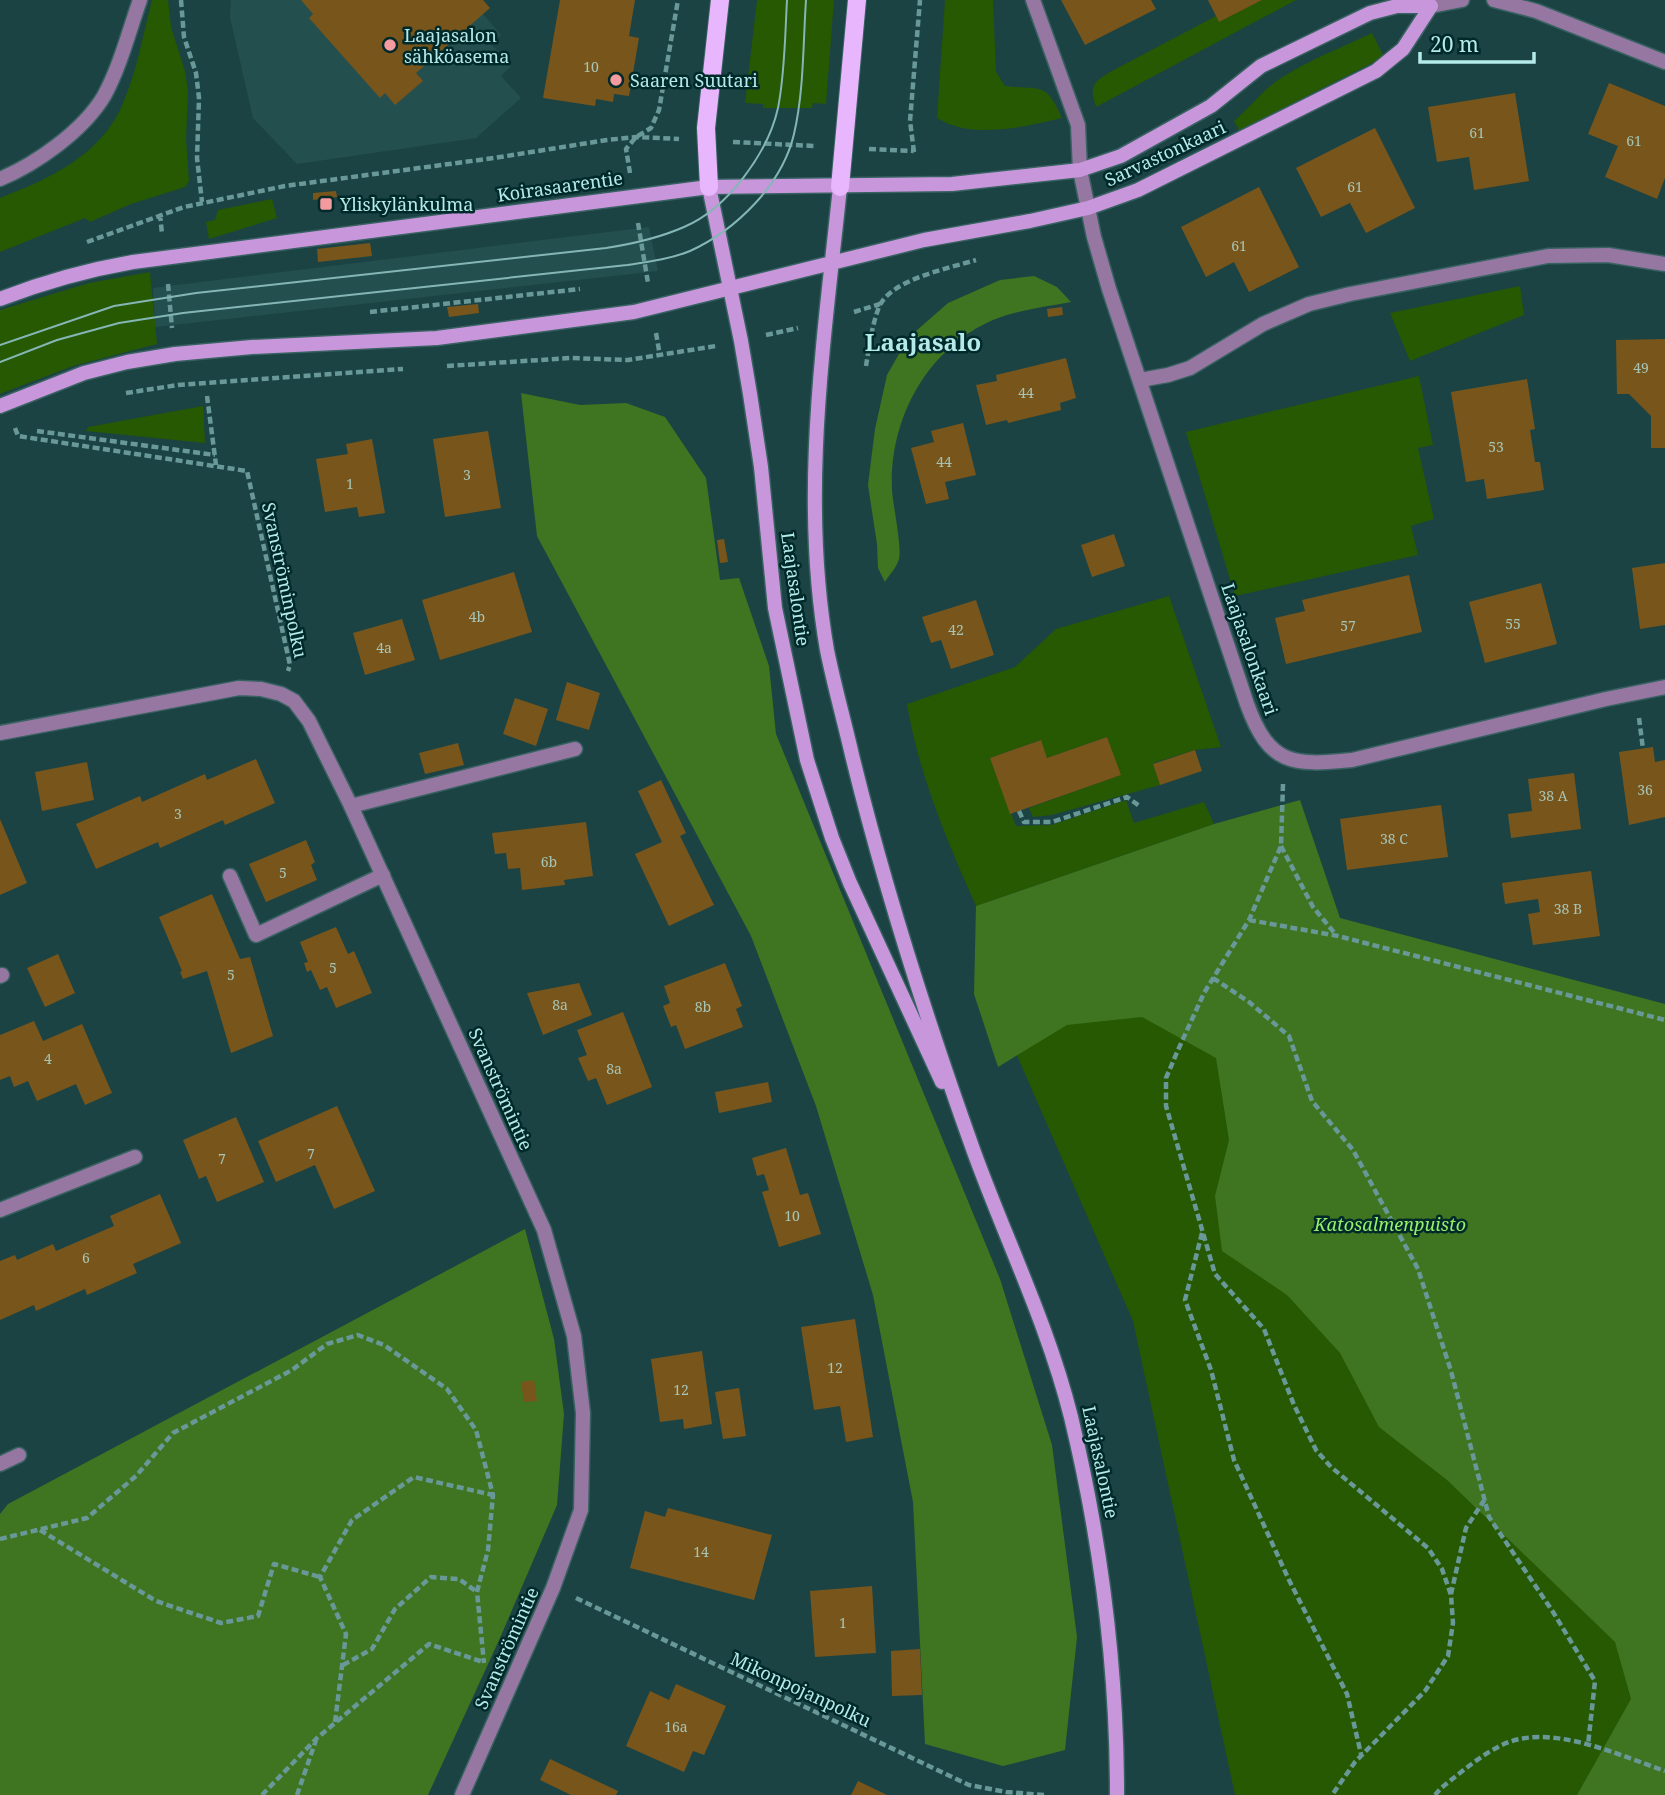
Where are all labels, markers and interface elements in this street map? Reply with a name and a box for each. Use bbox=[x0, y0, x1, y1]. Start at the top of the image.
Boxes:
scale bar bbox=[1420, 21, 1534, 65]
place label: Laajasalon sähköasema bbox=[404, 23, 509, 68]
text: 20 m bbox=[1430, 30, 1479, 58]
marker: Laajasalon sähköasema bbox=[382, 37, 398, 53]
house number: 10 bbox=[583, 57, 599, 76]
place label: Saaren Suutari bbox=[630, 68, 758, 92]
marker: Saaren Suutari bbox=[608, 72, 624, 88]
street label: Sarvastonkaari bbox=[1101, 114, 1229, 191]
house number: 61 bbox=[1469, 123, 1485, 142]
house number: 61 bbox=[1626, 131, 1642, 150]
street label: Koirasaarentie bbox=[496, 165, 624, 207]
house number: 61 bbox=[1347, 177, 1363, 196]
place label: Yliskylänkulma bbox=[339, 192, 473, 216]
marker: Yliskylänkulma bbox=[318, 196, 334, 212]
house number: 61 bbox=[1231, 236, 1247, 255]
district label: Laajasalo bbox=[865, 325, 981, 358]
house number: 49 bbox=[1633, 358, 1649, 377]
house number: 44 bbox=[1018, 383, 1034, 402]
house number: 53 bbox=[1488, 437, 1504, 456]
house number: 44 bbox=[936, 452, 952, 471]
house number: 3 bbox=[463, 465, 471, 484]
house number: 1 bbox=[346, 474, 354, 493]
street label: Svanströminpolku bbox=[257, 500, 313, 661]
street label: Laajasalontie bbox=[776, 531, 816, 647]
street label: Laajasalonkaari bbox=[1216, 580, 1284, 718]
house number: 4b bbox=[469, 607, 485, 626]
house number: 55 bbox=[1505, 614, 1521, 633]
house number: 57 bbox=[1340, 616, 1356, 635]
house number: 42 bbox=[948, 620, 964, 639]
house number: 4a bbox=[376, 638, 392, 657]
house number: 36 bbox=[1637, 780, 1653, 799]
house number: 38 A bbox=[1538, 786, 1568, 805]
house number: 3 bbox=[174, 804, 182, 823]
house number: 38 C bbox=[1380, 829, 1408, 848]
house number: 6b bbox=[541, 852, 557, 871]
house number: 5 bbox=[279, 863, 287, 882]
house number: 38 B bbox=[1554, 899, 1582, 918]
house number: 5 bbox=[329, 958, 337, 977]
house number: 5 bbox=[227, 965, 235, 984]
house number: 8a bbox=[552, 995, 568, 1014]
house number: 8b bbox=[695, 997, 711, 1016]
street label: Svanströmintie bbox=[463, 1024, 539, 1154]
house number: 4 bbox=[44, 1049, 52, 1068]
house number: 8a bbox=[606, 1059, 622, 1078]
house number: 7 bbox=[307, 1144, 315, 1163]
house number: 7 bbox=[218, 1149, 226, 1168]
house number: 10 bbox=[784, 1206, 800, 1225]
park label: Katosalmenpuisto bbox=[1313, 1212, 1466, 1236]
house number: 6 bbox=[82, 1248, 90, 1267]
house number: 12 bbox=[827, 1358, 843, 1377]
house number: 12 bbox=[673, 1380, 689, 1399]
street label: Laajasalontie bbox=[1077, 1403, 1125, 1521]
house number: 14 bbox=[693, 1542, 709, 1561]
street label: Svanströmintie bbox=[468, 1583, 544, 1713]
house number: 1 bbox=[839, 1613, 847, 1632]
street label: Mikonpojanpolku bbox=[727, 1646, 876, 1732]
house number: 16a bbox=[664, 1717, 688, 1736]

